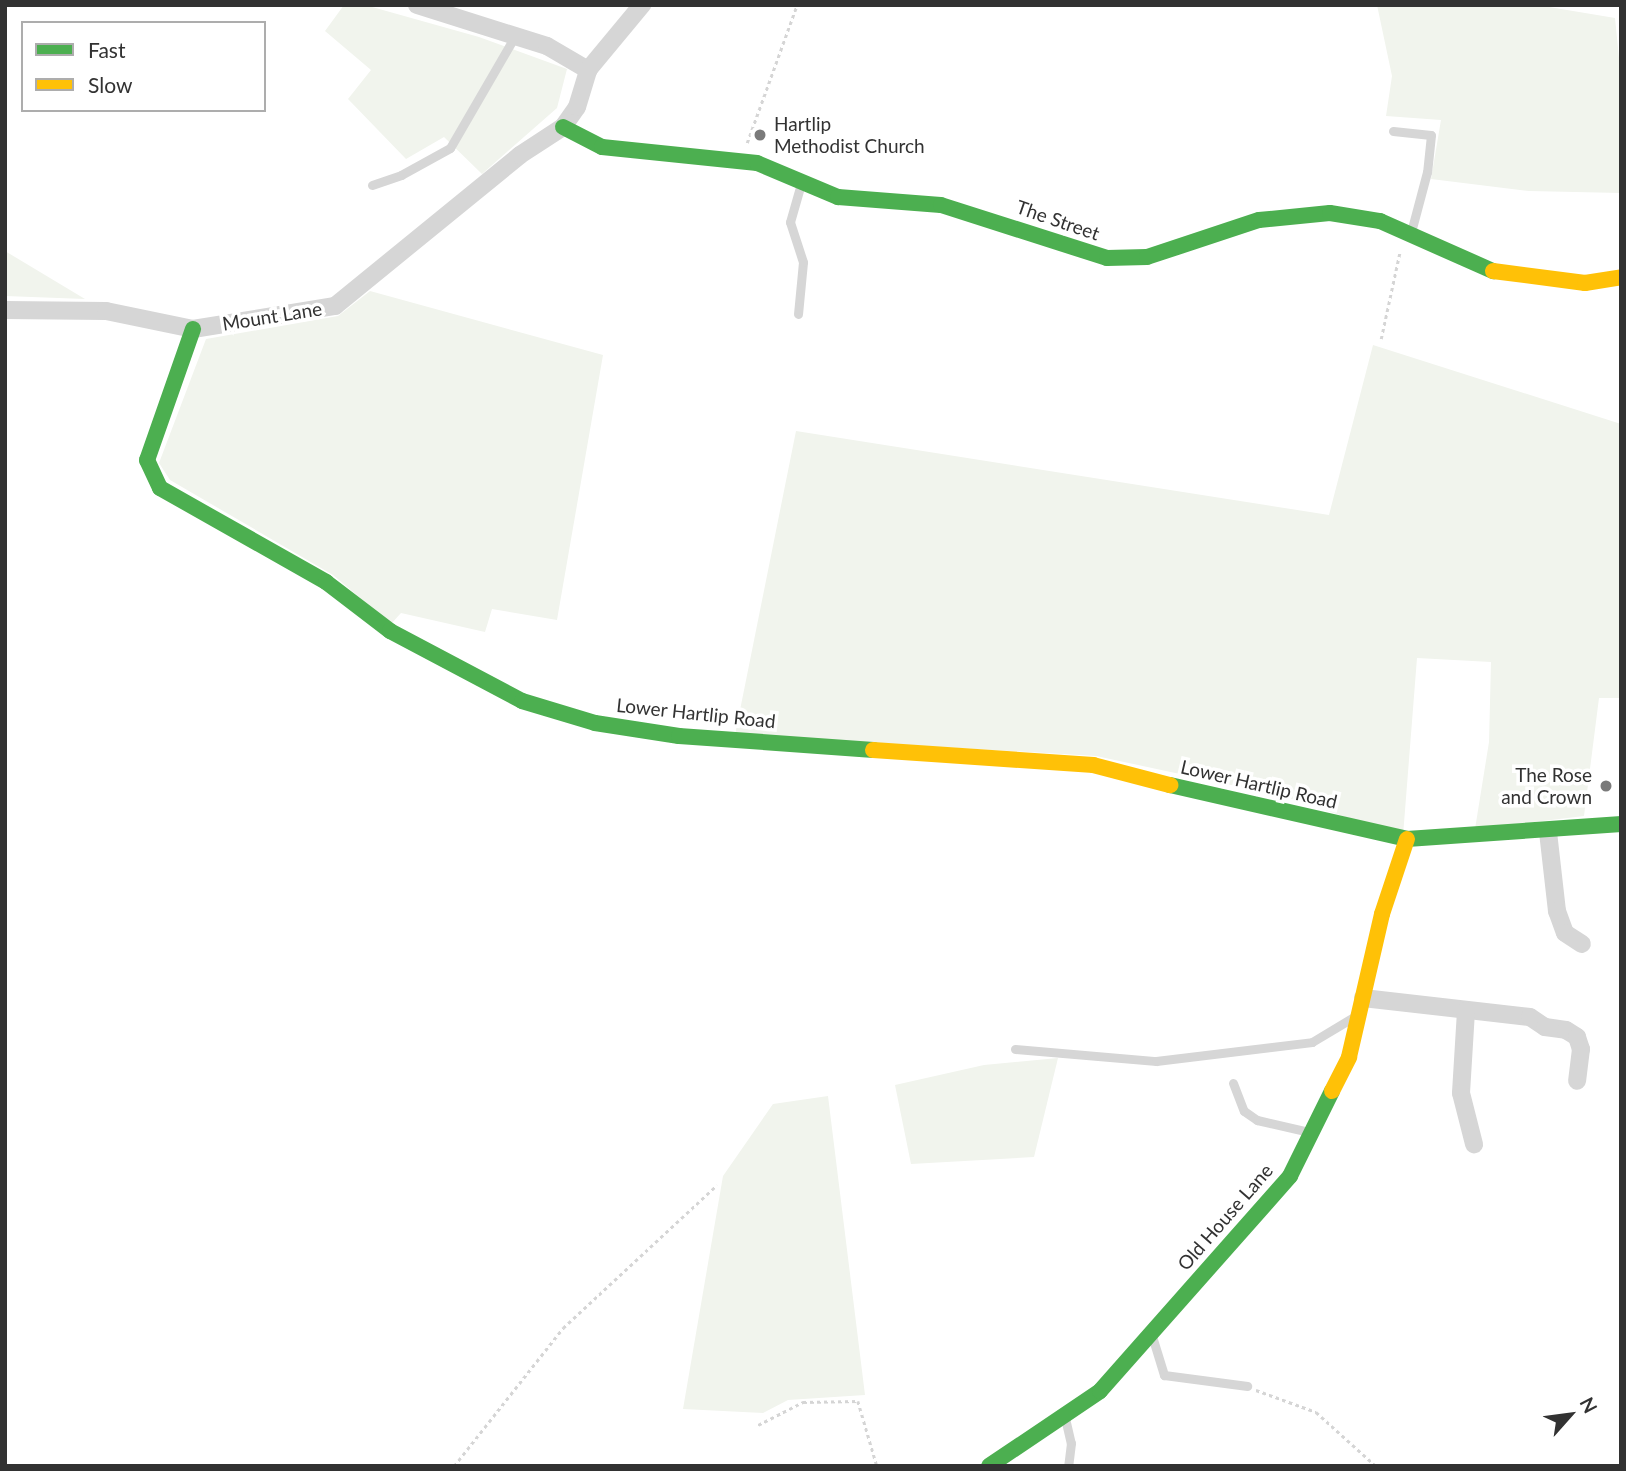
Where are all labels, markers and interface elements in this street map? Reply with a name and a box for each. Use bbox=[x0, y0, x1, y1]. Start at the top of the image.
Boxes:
legend bbox=[21, 21, 266, 112]
text: Fast bbox=[88, 37, 125, 62]
text: Slow bbox=[88, 72, 132, 97]
place label: Hartlip Methodist Church bbox=[774, 113, 925, 157]
marker: Hartlip Methodist Church bbox=[752, 127, 768, 143]
street label: The Street bbox=[1013, 195, 1103, 245]
street label: Mount Lane bbox=[220, 297, 324, 335]
street label: Lower Hartlip Road bbox=[615, 693, 777, 733]
street label: Lower Hartlip Road bbox=[1178, 755, 1340, 813]
place label: The Rose and Crown bbox=[1501, 764, 1592, 808]
marker: The Rose and Crown bbox=[1598, 778, 1614, 794]
street label: Old House Lane bbox=[1173, 1159, 1277, 1275]
north arrow bbox=[1535, 1380, 1605, 1450]
text: N bbox=[1575, 1393, 1603, 1417]

